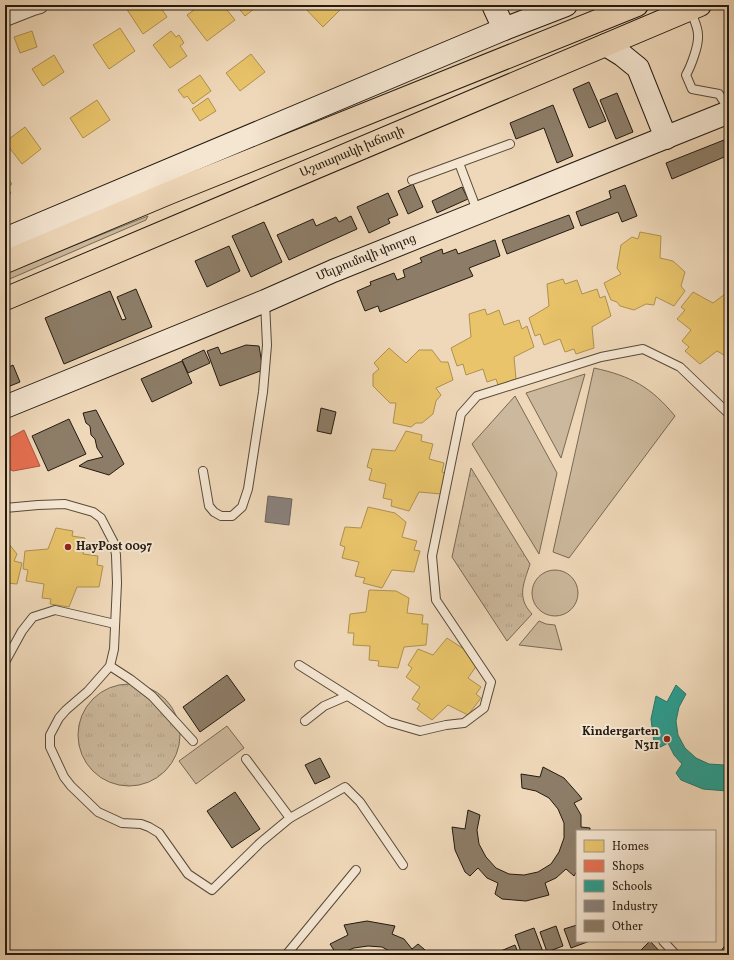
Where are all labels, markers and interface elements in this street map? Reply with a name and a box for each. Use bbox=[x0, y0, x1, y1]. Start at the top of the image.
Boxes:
street label: Աշտարակի խճուղի bbox=[297, 123, 407, 181]
street label: Մելքումովի փողոց bbox=[314, 230, 418, 285]
place label: HayPost 0097 bbox=[76, 539, 152, 555]
marker: HayPost 0097 bbox=[63, 542, 73, 552]
place label: Kindergarten N311 bbox=[582, 724, 659, 754]
marker: Kindergarten N311 bbox=[662, 734, 672, 744]
legend bbox=[576, 830, 716, 942]
text: Homes bbox=[612, 839, 649, 855]
text: Shops bbox=[612, 859, 644, 875]
text: Schools bbox=[612, 879, 652, 895]
text: Industry bbox=[612, 899, 658, 915]
text: Other bbox=[612, 919, 643, 935]

